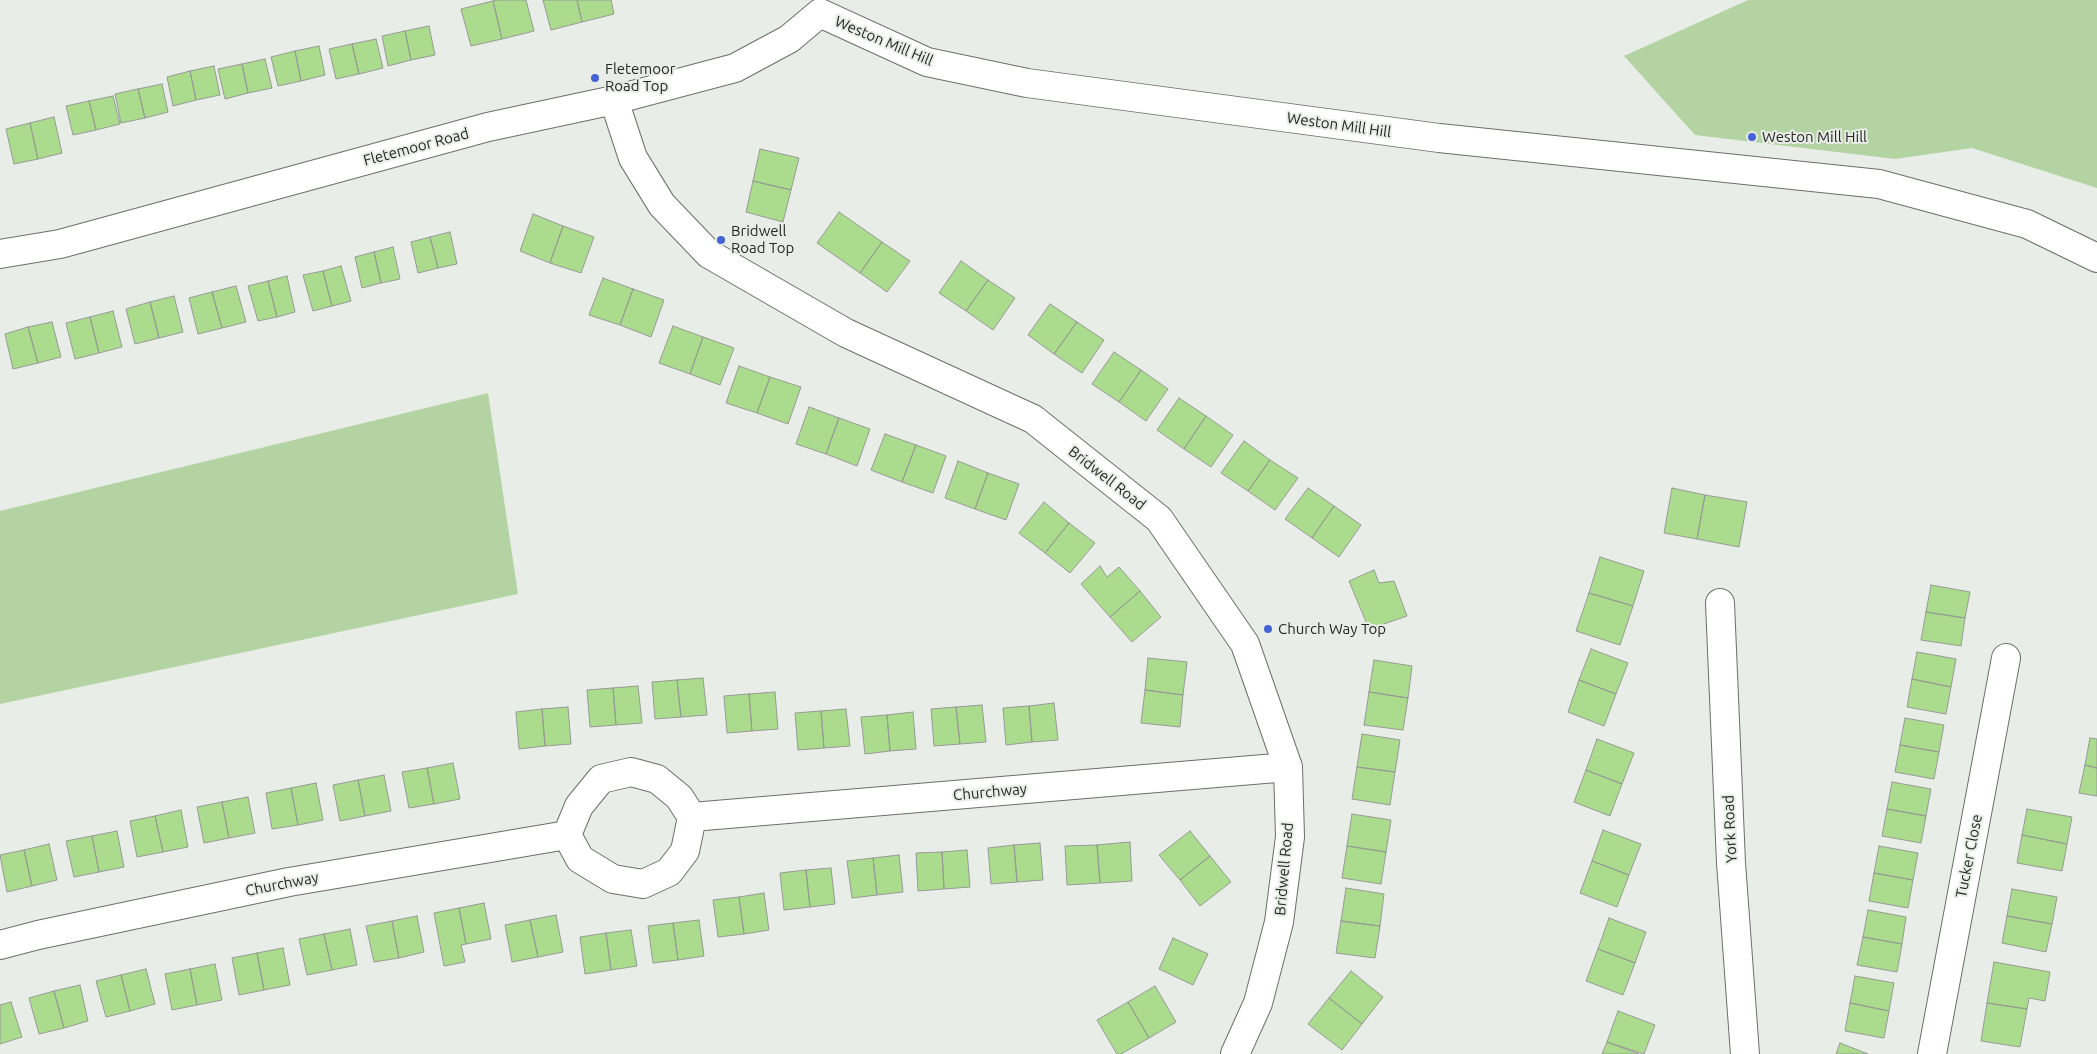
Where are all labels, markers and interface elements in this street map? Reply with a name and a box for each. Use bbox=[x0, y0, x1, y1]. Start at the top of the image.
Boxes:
street label: Weston Mill Hill bbox=[832, 12, 936, 70]
place label: Fletemoor Road Top bbox=[605, 60, 675, 95]
marker: Fletemoor Road Top bbox=[589, 72, 601, 84]
street label: Weston Mill Hill bbox=[1286, 109, 1392, 141]
street label: Fletemoor Road bbox=[361, 124, 471, 170]
place label: Weston Mill Hill bbox=[1762, 128, 1867, 146]
marker: Weston Mill Hill bbox=[1746, 131, 1758, 143]
place label: Bridwell Road Top bbox=[731, 222, 794, 257]
marker: Bridwell Road Top bbox=[715, 234, 727, 246]
street label: Bridwell Road bbox=[1065, 442, 1149, 514]
place label: Church Way Top bbox=[1278, 620, 1386, 638]
marker: Church Way Top bbox=[1262, 623, 1274, 635]
street label: Churchway bbox=[952, 780, 1028, 804]
street label: York Road bbox=[1719, 795, 1741, 863]
street label: Tucker Close bbox=[1952, 813, 1986, 899]
street label: Bridwell Road bbox=[1271, 822, 1297, 916]
street label: Churchway bbox=[244, 868, 320, 900]

